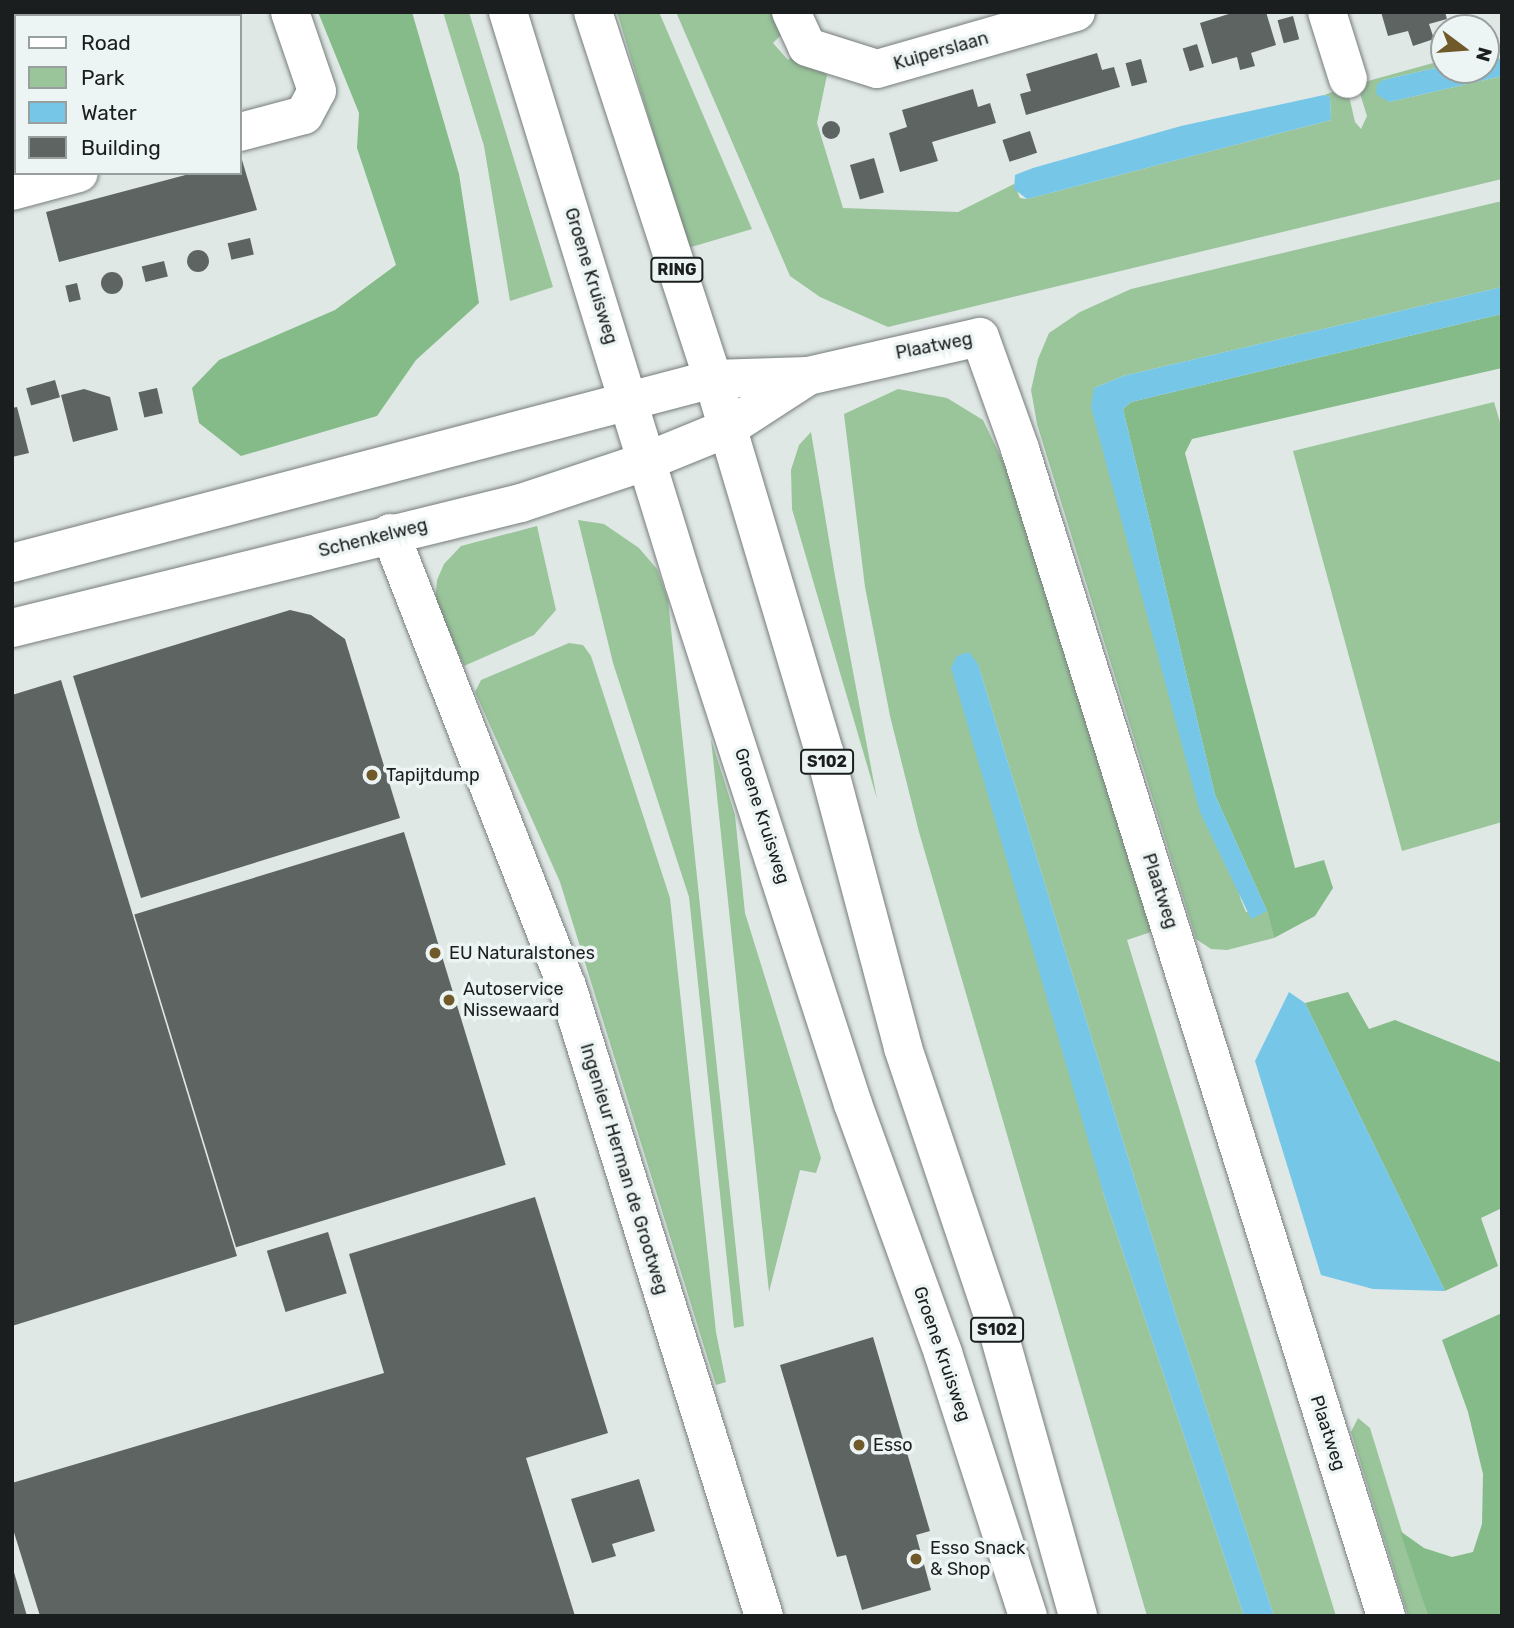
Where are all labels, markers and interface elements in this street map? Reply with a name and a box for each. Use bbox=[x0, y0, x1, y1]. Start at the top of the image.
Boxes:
legend bbox=[14, 14, 242, 175]
north arrow bbox=[1430, 14, 1500, 84]
street label: Kuiperslaan bbox=[891, 27, 991, 75]
text: Road bbox=[81, 30, 131, 55]
text: N bbox=[1471, 45, 1497, 64]
text: Park bbox=[81, 65, 125, 90]
text: Water bbox=[81, 100, 137, 125]
text: Building bbox=[81, 135, 161, 160]
street label: Groene Kruisweg bbox=[560, 205, 622, 347]
road number: RING bbox=[649, 258, 705, 282]
street label: Plaatweg bbox=[894, 328, 974, 364]
street label: Schenkelweg bbox=[316, 514, 430, 562]
street label: Groene Kruisweg bbox=[730, 745, 794, 887]
road number: S102 bbox=[799, 750, 855, 775]
place label: Tapijtdump bbox=[386, 764, 480, 786]
marker: Tapijtdump bbox=[364, 767, 380, 783]
street label: Plaatweg bbox=[1138, 851, 1182, 931]
place label: EU Naturalstones bbox=[449, 942, 595, 964]
marker: EU Naturalstones bbox=[427, 945, 443, 961]
place label: Autoservice Nissewaard bbox=[463, 979, 564, 1021]
marker: Autoservice Nissewaard bbox=[441, 992, 457, 1008]
street label: Ingenieur Herman de Grootweg bbox=[575, 1041, 673, 1297]
street label: Groene Kruisweg bbox=[909, 1284, 975, 1424]
road number: S102 bbox=[969, 1318, 1025, 1342]
street label: Plaatweg bbox=[1306, 1393, 1350, 1473]
place label: Esso bbox=[873, 1434, 913, 1456]
marker: Esso bbox=[851, 1437, 867, 1453]
place label: Esso Snack & Shop bbox=[930, 1538, 1025, 1580]
marker: Esso Snack & Shop bbox=[908, 1551, 924, 1567]

